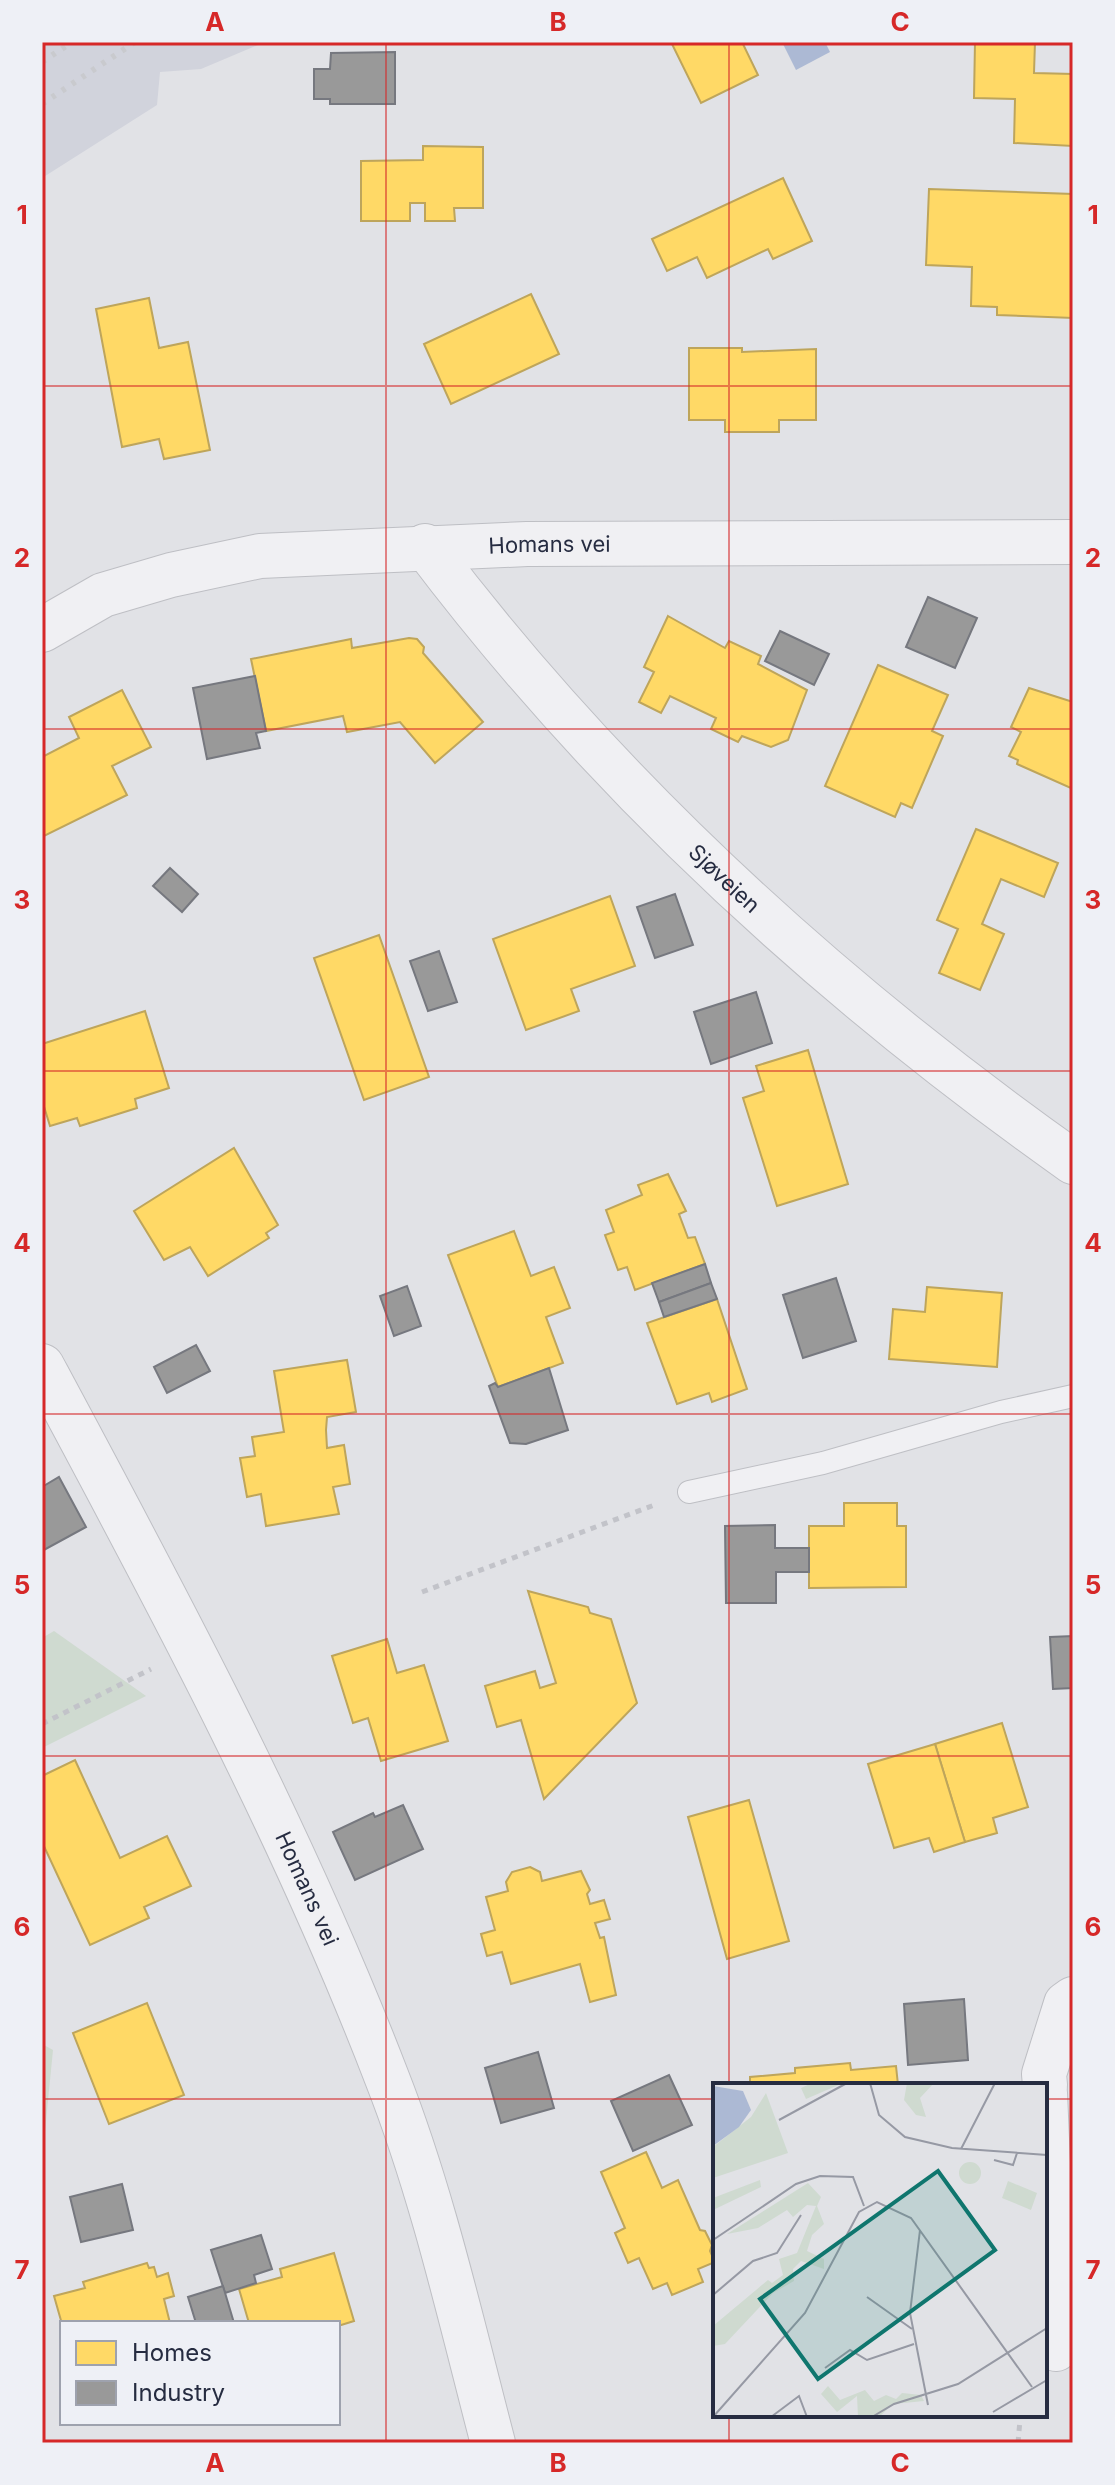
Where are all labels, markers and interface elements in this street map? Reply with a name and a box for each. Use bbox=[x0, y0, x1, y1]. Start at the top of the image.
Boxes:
text: A bbox=[205, 6, 225, 37]
text: B bbox=[549, 6, 567, 37]
text: C bbox=[890, 6, 910, 37]
text: 1 bbox=[16, 199, 28, 230]
text: 1 bbox=[1087, 199, 1099, 230]
street label: Homans vei bbox=[488, 531, 611, 559]
text: 2 bbox=[14, 542, 30, 573]
text: 2 bbox=[1085, 542, 1101, 573]
street label: Sjøveien bbox=[684, 839, 766, 918]
text: 3 bbox=[14, 884, 30, 915]
text: 3 bbox=[1085, 884, 1101, 915]
text: 4 bbox=[13, 1227, 31, 1258]
text: 4 bbox=[1084, 1227, 1102, 1258]
text: 5 bbox=[14, 1569, 30, 1600]
text: 5 bbox=[1085, 1569, 1101, 1600]
street label: Homans vei bbox=[270, 1827, 344, 1949]
text: 6 bbox=[14, 1911, 30, 1942]
text: 6 bbox=[1085, 1911, 1101, 1942]
inset map bbox=[713, 2083, 1047, 2417]
text: 7 bbox=[14, 2254, 30, 2285]
text: 7 bbox=[1085, 2254, 1101, 2285]
legend bbox=[60, 2321, 340, 2425]
text: Homes bbox=[132, 2338, 212, 2367]
text: Industry bbox=[132, 2378, 225, 2407]
text: A bbox=[205, 2447, 225, 2478]
text: B bbox=[549, 2447, 567, 2478]
text: C bbox=[890, 2447, 910, 2478]

